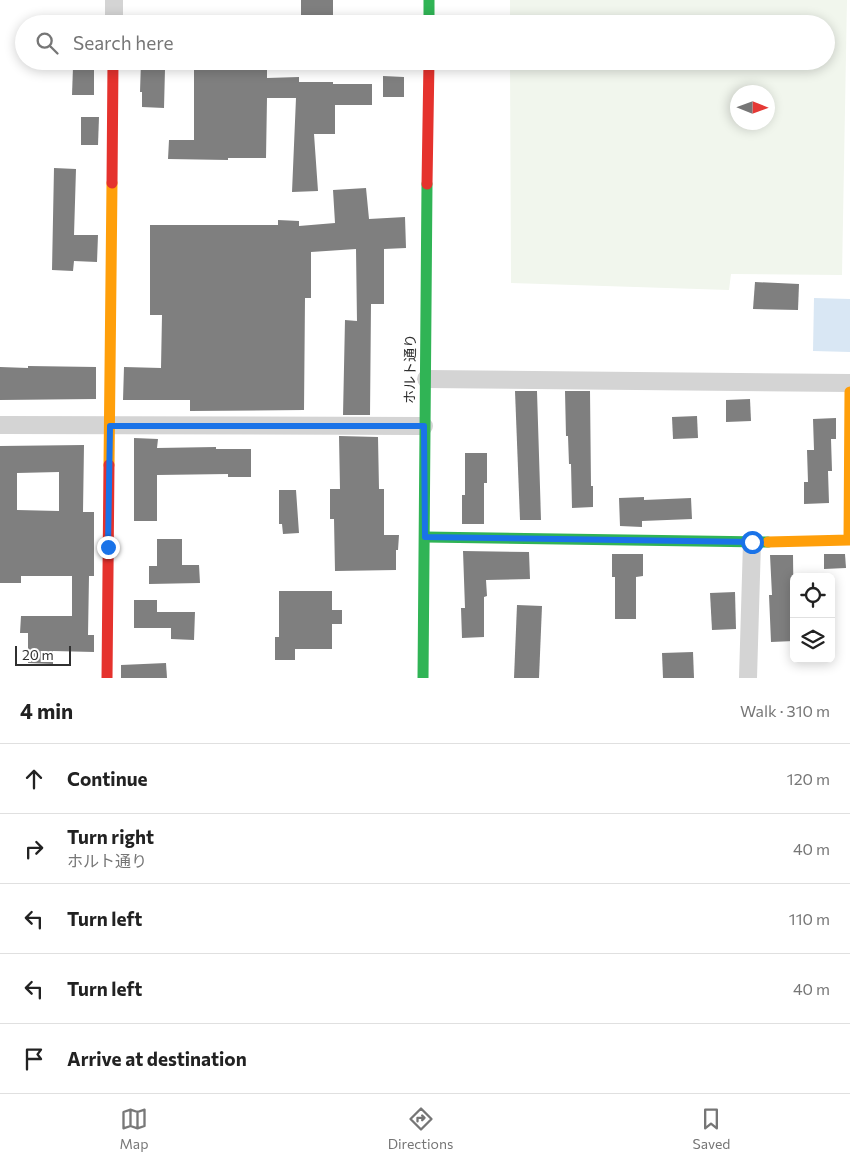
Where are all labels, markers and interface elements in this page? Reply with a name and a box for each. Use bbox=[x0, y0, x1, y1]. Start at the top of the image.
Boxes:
search box bbox=[15, 15, 835, 70]
icon: search bbox=[33, 29, 61, 57]
text: Search here bbox=[73, 31, 173, 54]
north arrow bbox=[730, 85, 775, 130]
street label: ホルト通り bbox=[400, 334, 419, 404]
route start bbox=[741, 531, 764, 554]
route end bbox=[97, 536, 120, 559]
map controls bbox=[790, 573, 835, 663]
button: locate bbox=[790, 573, 835, 618]
button: layers bbox=[790, 618, 835, 663]
scale bar bbox=[15, 643, 71, 666]
text: 20 m bbox=[22, 646, 54, 663]
text: 4 min bbox=[20, 698, 73, 723]
text: Walk · 310 m bbox=[740, 701, 830, 720]
icon: ahead bbox=[20, 765, 48, 793]
text: Continue bbox=[67, 767, 147, 790]
text: 120 m bbox=[787, 769, 830, 788]
text: Turn right bbox=[67, 825, 154, 848]
icon: right bbox=[20, 835, 48, 863]
text: 40 m bbox=[793, 839, 830, 858]
text: ホルト通り bbox=[67, 851, 147, 870]
icon: left bbox=[20, 905, 48, 933]
text: Turn left bbox=[67, 907, 142, 930]
text: 110 m bbox=[789, 909, 830, 928]
icon: left bbox=[20, 975, 48, 1003]
text: Turn left bbox=[67, 977, 142, 1000]
text: 40 m bbox=[793, 979, 830, 998]
icon: arrive bbox=[20, 1045, 48, 1073]
text: Arrive at destination bbox=[67, 1047, 247, 1070]
tab: Map bbox=[120, 1105, 148, 1152]
tab: Directions bbox=[388, 1105, 453, 1152]
tab: Saved bbox=[693, 1105, 730, 1152]

